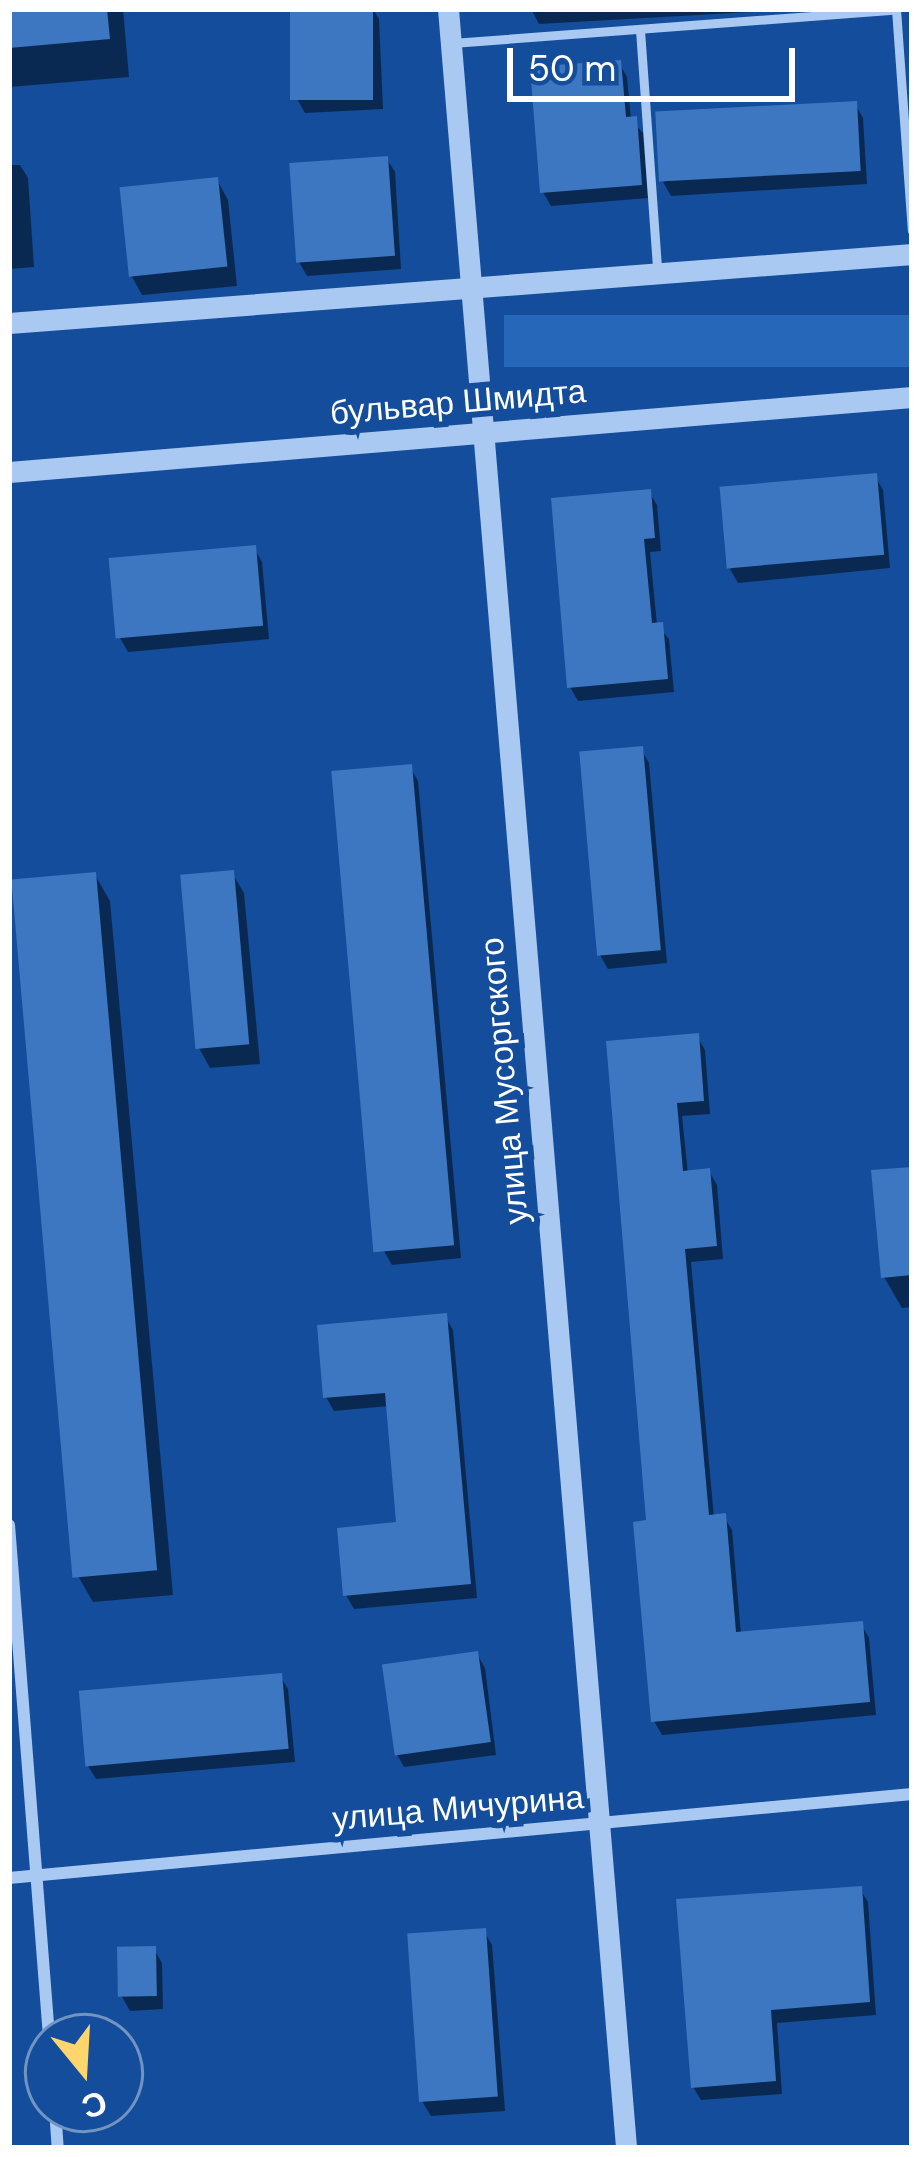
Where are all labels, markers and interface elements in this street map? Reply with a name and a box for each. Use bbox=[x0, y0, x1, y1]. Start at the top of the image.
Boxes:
scale bar bbox=[513, 24, 801, 98]
text: 50 m bbox=[528, 45, 616, 92]
street label: бульвар Шмидта bbox=[328, 371, 588, 433]
street label: улица Мусоргского bbox=[472, 936, 536, 1226]
street label: улица Мичурина bbox=[331, 1777, 585, 1839]
north arrow bbox=[24, 2013, 144, 2133]
text: С bbox=[76, 2081, 112, 2129]

